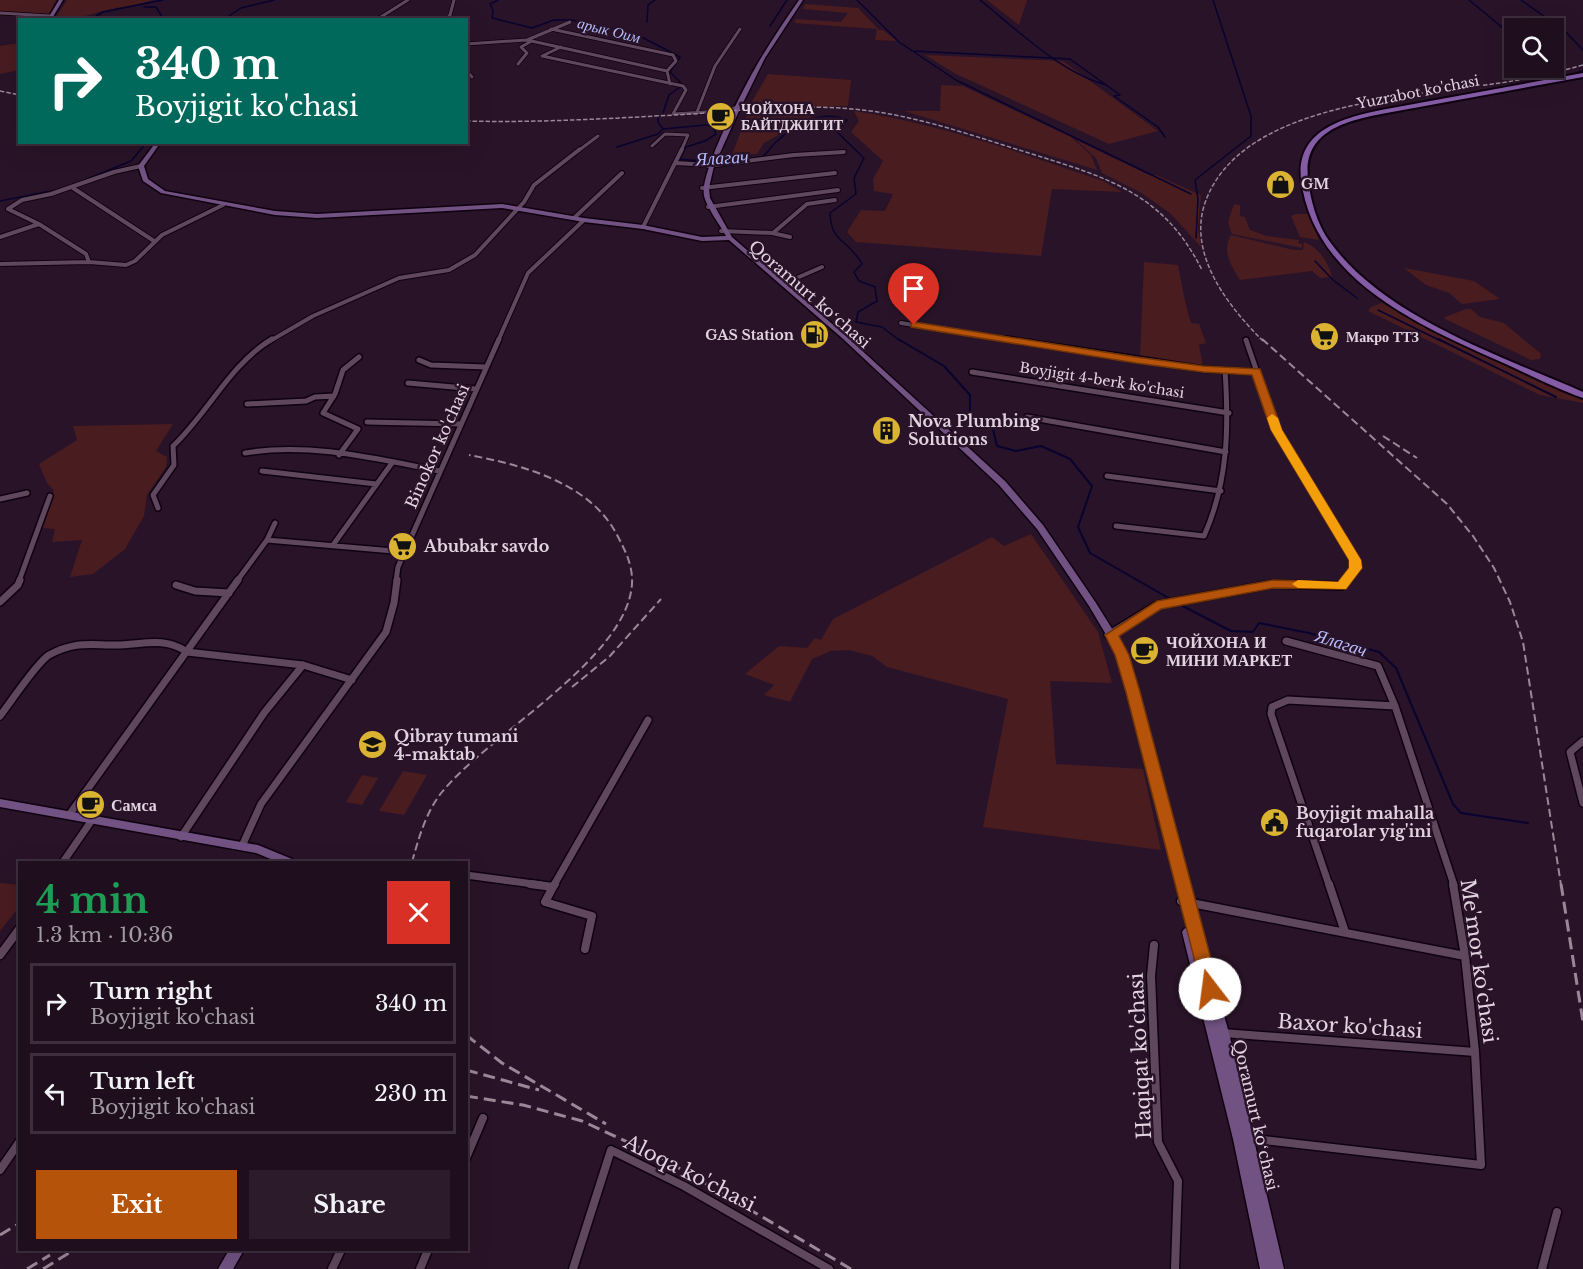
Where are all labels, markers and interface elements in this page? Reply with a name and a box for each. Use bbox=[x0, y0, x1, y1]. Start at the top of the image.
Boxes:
water label: арык Оим bbox=[576, 13, 643, 47]
map controls bbox=[1504, 18, 1564, 78]
button: search bbox=[1504, 18, 1564, 78]
text: 340 m bbox=[135, 38, 279, 90]
icon: right bbox=[36, 42, 114, 120]
street label: Yuzrabot ko'chasi bbox=[1354, 71, 1481, 113]
text: Boyjigit ko'chasi bbox=[135, 90, 358, 123]
place label: ЧОЙХОНА БАЙТДЖИГИТ bbox=[741, 100, 844, 134]
cafe icon: ЧОЙХОНА БАЙТДЖИГИТ bbox=[704, 101, 736, 133]
water label: Ялагач bbox=[694, 146, 749, 170]
shop icon: GM bbox=[1264, 168, 1296, 200]
place label: GM bbox=[1301, 175, 1329, 193]
street label: Qoramurt koʻchasi bbox=[745, 236, 875, 353]
pin bbox=[888, 263, 939, 325]
icon: arrive bbox=[897, 272, 930, 305]
fuel station icon: GAS Station bbox=[799, 319, 831, 351]
supermarket icon: Макро ТТЗ bbox=[1309, 321, 1341, 353]
place label: GAS Station bbox=[705, 326, 794, 344]
place label: Макро ТТЗ bbox=[1346, 328, 1419, 346]
street label: Boyjigit 4-berk ko'chasi bbox=[1018, 358, 1186, 402]
street label: Binokor ko'chasi bbox=[401, 380, 474, 511]
place label: Nova Plumbing Solutions bbox=[908, 411, 1041, 449]
building icon: Nova Plumbing Solutions bbox=[871, 414, 903, 446]
supermarket icon: Abubakr savdo bbox=[387, 530, 419, 562]
place label: Abubakr savdo bbox=[423, 536, 549, 556]
water label: Ялагач bbox=[1311, 624, 1370, 662]
place label: ЧОЙХОНА И МИНИ МАРКЕТ bbox=[1166, 632, 1292, 670]
cafe icon: ЧОЙХОНА И МИНИ МАРКЕТ bbox=[1129, 635, 1161, 667]
place label: Qibray tumani 4-maktab bbox=[394, 726, 519, 764]
school or university icon: Qibray tumani 4-maktab bbox=[357, 729, 389, 761]
cafe icon: Самса bbox=[74, 789, 106, 821]
place label: Самса bbox=[111, 795, 157, 815]
place label: Boyjigit mahalla fuqarolar yig'ini bbox=[1296, 803, 1434, 841]
public building icon: Boyjigit mahalla fuqarolar yig'ini bbox=[1259, 806, 1291, 838]
street label: Me'mor ko'chasi bbox=[1456, 877, 1502, 1045]
text: 4 min bbox=[36, 878, 148, 923]
button: close bbox=[387, 881, 450, 944]
text: 1.3 km · 10:36 bbox=[36, 923, 173, 947]
position arrow bbox=[1178, 957, 1242, 1021]
street label: Haqiqat ko'chasi bbox=[1124, 972, 1156, 1140]
text: Turn right bbox=[90, 978, 212, 1005]
icon: right bbox=[39, 987, 72, 1020]
text: 340 m bbox=[375, 990, 447, 1017]
text: Boyjigit ko'chasi bbox=[90, 1005, 255, 1029]
street label: Baxor ko'chasi bbox=[1277, 1009, 1424, 1043]
street label: Qoramurt koʻchasi bbox=[1229, 1037, 1283, 1193]
text: Turn left bbox=[90, 1068, 195, 1095]
icon: left bbox=[39, 1077, 72, 1110]
text: 230 m bbox=[374, 1080, 447, 1107]
text: Boyjigit ko'chasi bbox=[90, 1095, 255, 1119]
street label: Aloqa ko'chasi bbox=[619, 1129, 760, 1217]
button: Exit bbox=[36, 1170, 237, 1239]
button: Share bbox=[249, 1170, 450, 1239]

